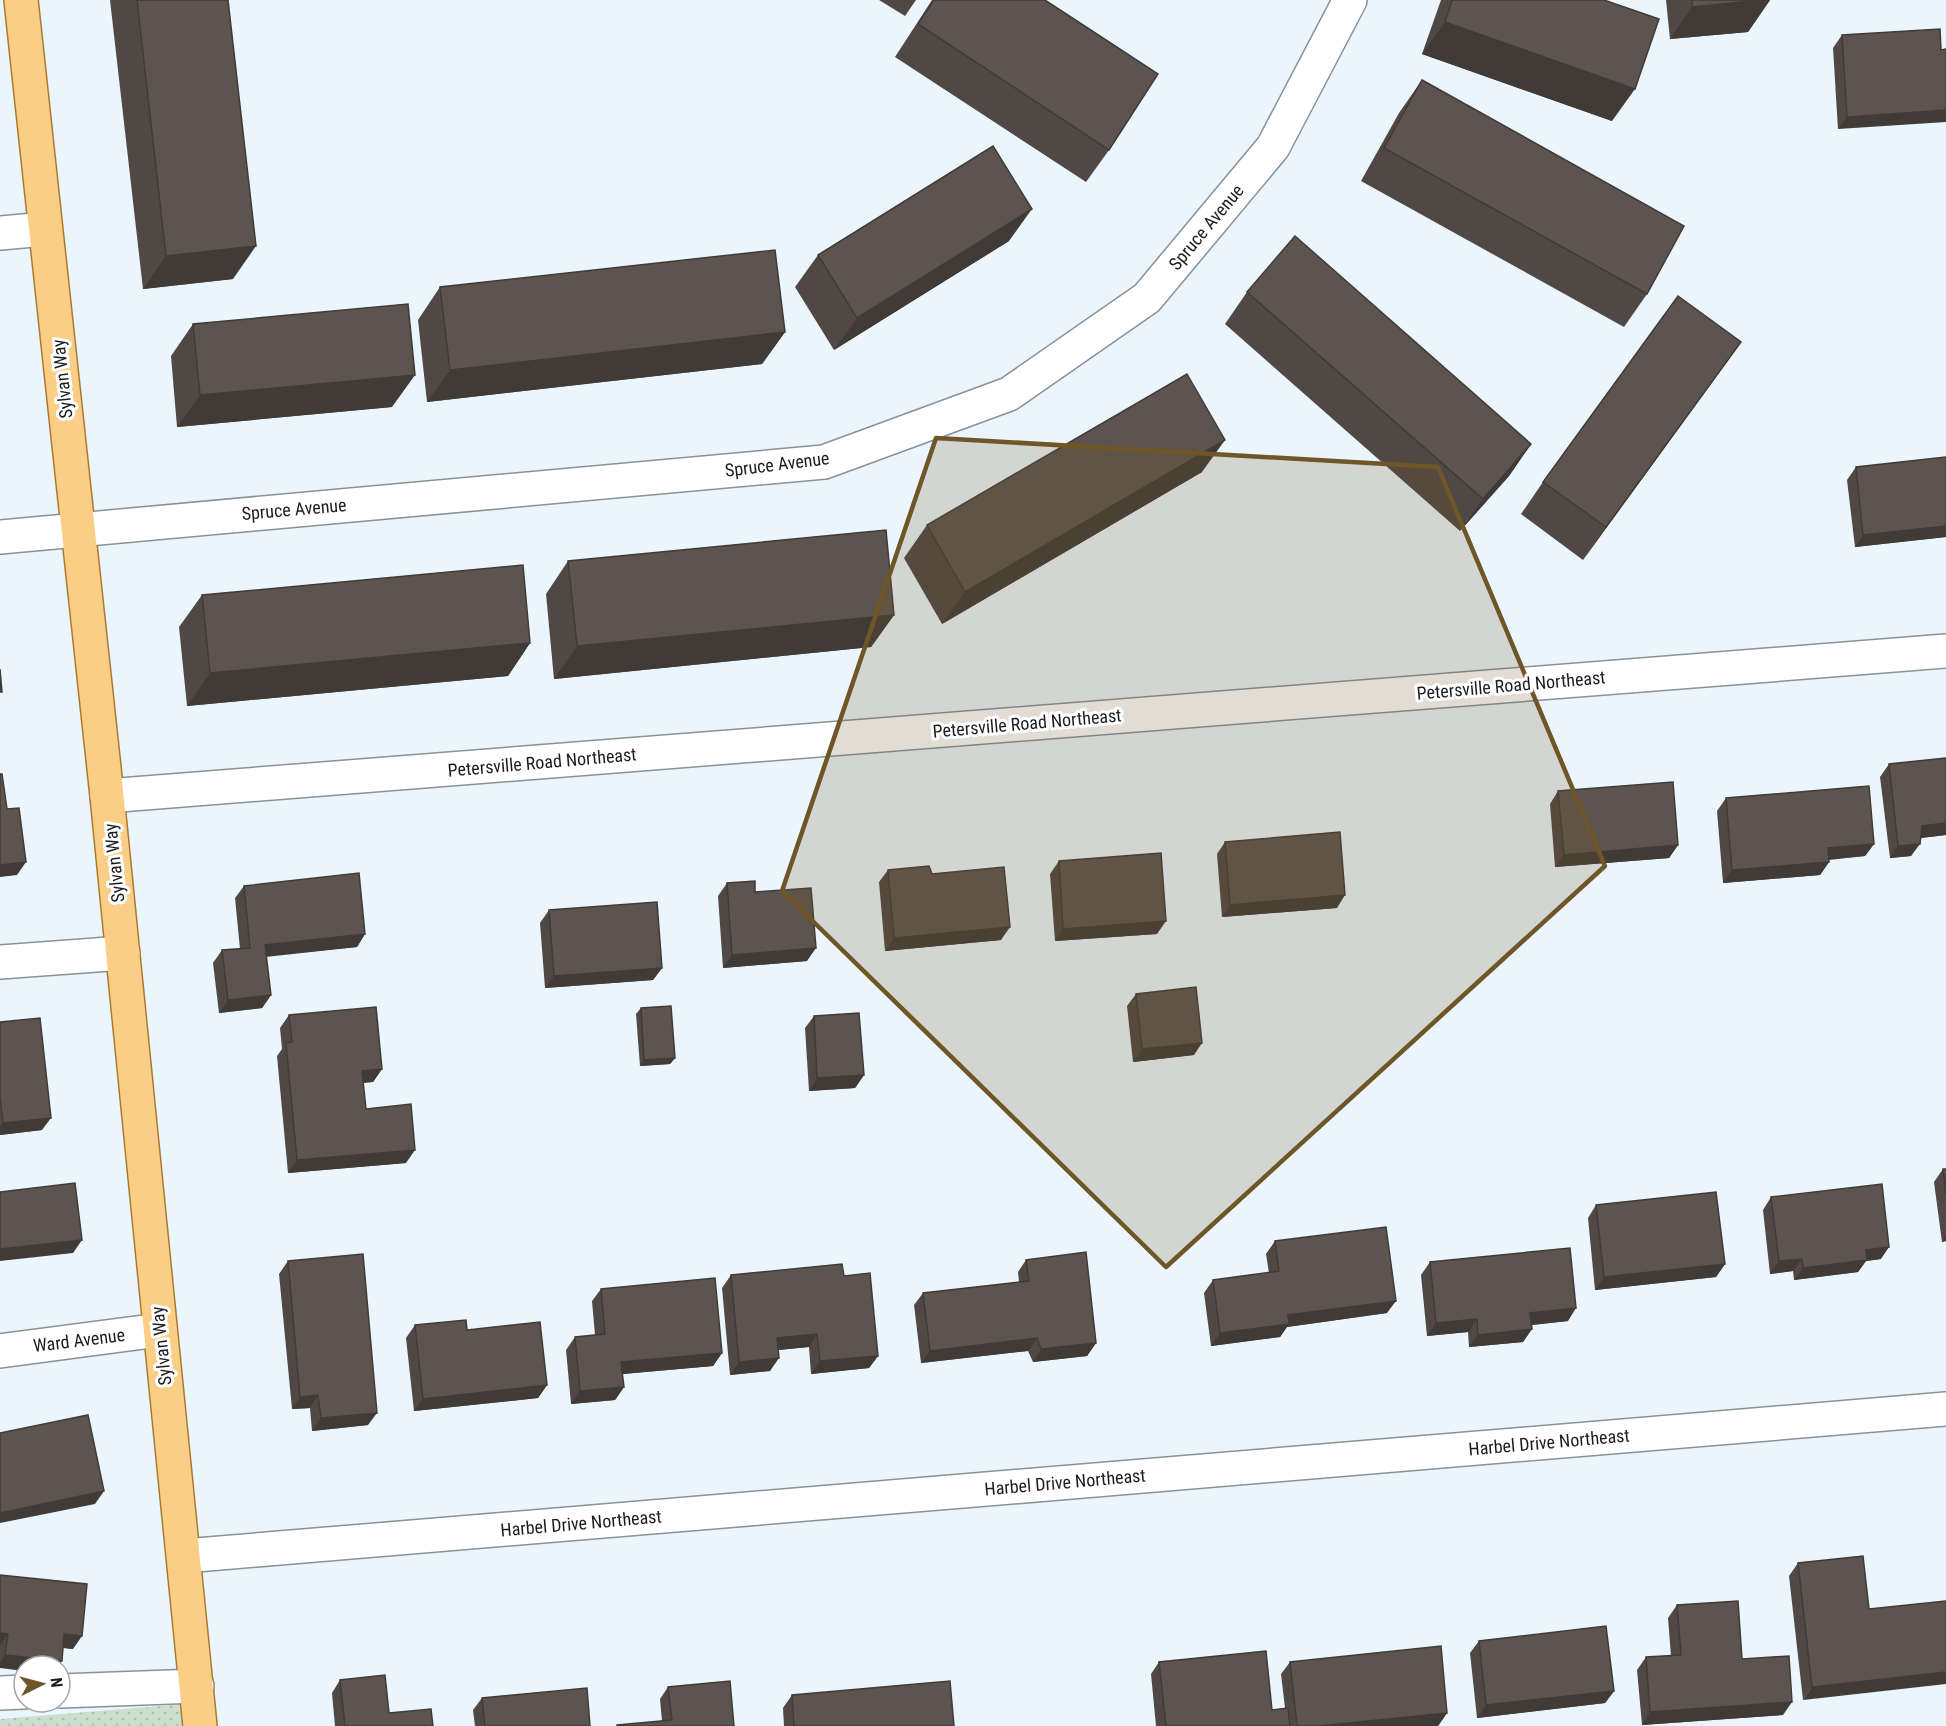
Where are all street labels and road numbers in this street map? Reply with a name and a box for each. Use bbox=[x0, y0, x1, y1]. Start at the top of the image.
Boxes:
street label: Spruce Avenue bbox=[1164, 180, 1248, 274]
street label: Sylvan Way bbox=[47, 338, 77, 420]
street label: Spruce Avenue bbox=[724, 447, 830, 481]
street label: Spruce Avenue bbox=[241, 494, 347, 524]
street label: Petersville Road Northeast bbox=[1416, 666, 1606, 704]
street label: Petersville Road Northeast bbox=[932, 704, 1122, 742]
street label: Petersville Road Northeast bbox=[447, 743, 637, 781]
street label: Sylvan Way bbox=[99, 822, 129, 904]
street label: Sylvan Way bbox=[146, 1305, 176, 1387]
street label: Ward Avenue bbox=[32, 1324, 126, 1356]
street label: Harbel Drive Northeast bbox=[1468, 1424, 1630, 1460]
street label: Harbel Drive Northeast bbox=[984, 1464, 1146, 1500]
street label: Harbel Drive Northeast bbox=[500, 1505, 662, 1541]

